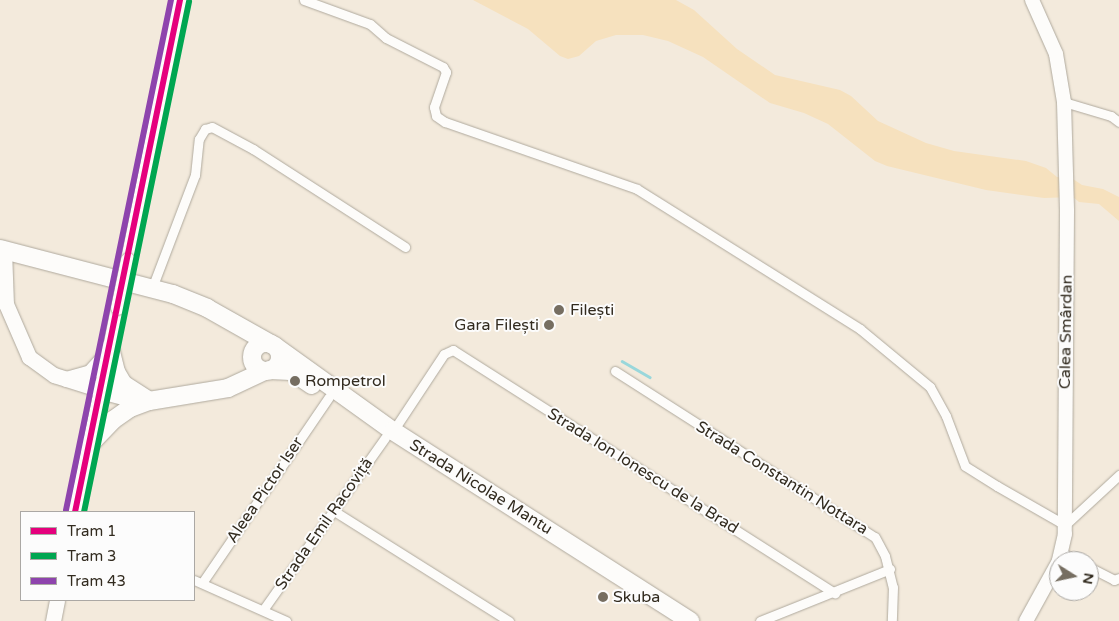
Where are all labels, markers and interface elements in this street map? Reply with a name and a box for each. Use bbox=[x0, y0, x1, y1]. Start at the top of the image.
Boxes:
street label: Calea Smârdan bbox=[1055, 275, 1077, 389]
place label: Filești bbox=[570, 300, 614, 320]
marker: Filești bbox=[552, 303, 566, 317]
place label: Gara Filești bbox=[454, 315, 539, 335]
marker: Gara Filești bbox=[543, 319, 555, 331]
place label: Rompetrol bbox=[305, 371, 386, 391]
marker: Rompetrol bbox=[289, 375, 301, 387]
street label: Strada Ion Ionescu de la Brad bbox=[544, 404, 742, 538]
street label: Strada Constantin Nottara bbox=[692, 417, 872, 539]
street label: Aleea Pictor Iser bbox=[223, 433, 307, 547]
street label: Strada Nicolae Mantu bbox=[406, 435, 556, 539]
street label: Strada Emil Racoviță bbox=[271, 454, 377, 594]
legend bbox=[20, 511, 195, 601]
text: Tram 1 bbox=[67, 522, 117, 540]
text: Tram 3 bbox=[67, 547, 117, 565]
north arrow bbox=[1049, 551, 1099, 601]
text: Tram 43 bbox=[67, 572, 126, 590]
text: N bbox=[1079, 572, 1098, 586]
place label: Skuba bbox=[613, 587, 660, 607]
marker: Skuba bbox=[597, 591, 609, 603]

